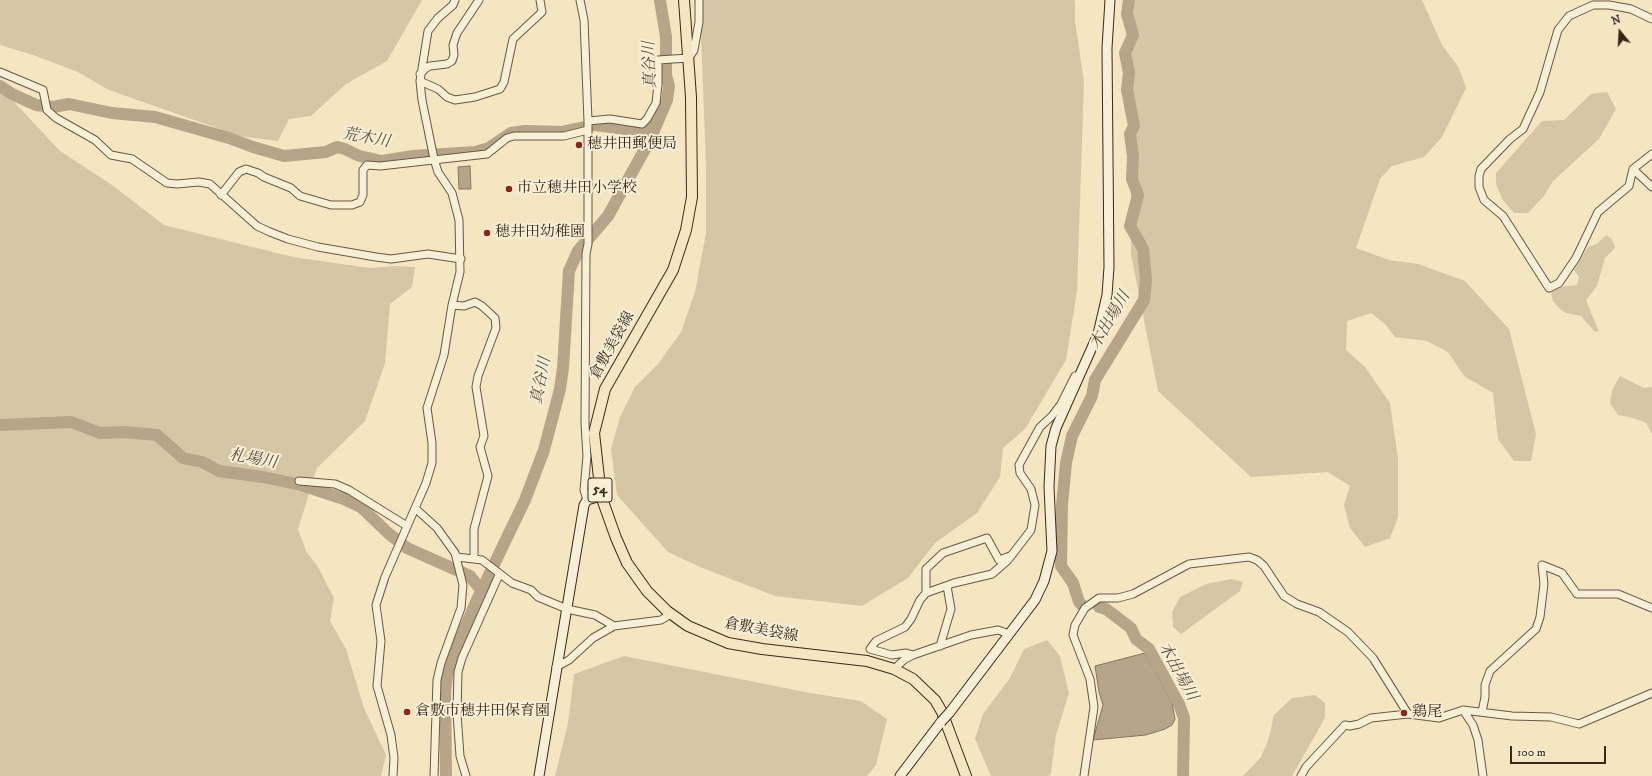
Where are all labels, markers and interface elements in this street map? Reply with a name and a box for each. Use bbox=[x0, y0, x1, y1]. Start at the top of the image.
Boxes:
north arrow bbox=[1600, 12, 1640, 52]
text: N bbox=[1610, 13, 1623, 29]
water label: 真谷川 bbox=[641, 41, 661, 89]
water label: 荒木川 bbox=[341, 125, 391, 153]
place label: 穂井田郵便局 bbox=[587, 136, 677, 154]
marker: 穂井田郵便局 bbox=[574, 140, 584, 150]
place label: 市立穂井田小学校 bbox=[517, 180, 637, 198]
marker: 市立穂井田小学校 bbox=[504, 184, 514, 194]
place label: 穂井田幼稚園 bbox=[495, 224, 585, 242]
marker: 穂井田幼稚園 bbox=[482, 228, 492, 238]
water label: 木出場川 bbox=[1087, 288, 1135, 354]
street label: 倉敷美袋線 bbox=[587, 309, 639, 383]
water label: 真谷川 bbox=[528, 356, 556, 406]
water label: 札場川 bbox=[228, 446, 278, 474]
road number: 54 bbox=[588, 478, 612, 502]
street label: 倉敷美袋線 bbox=[722, 615, 800, 647]
water label: 木出場川 bbox=[1153, 639, 1201, 705]
place label: 倉敷市穂井田保育園 bbox=[415, 703, 550, 721]
place label: 鶏尾 bbox=[1412, 704, 1442, 722]
marker: 倉敷市穂井田保育園 bbox=[402, 707, 412, 717]
marker: 鶏尾 bbox=[1399, 708, 1409, 718]
scale bar bbox=[1512, 738, 1608, 764]
text: 100 m bbox=[1517, 745, 1546, 760]

